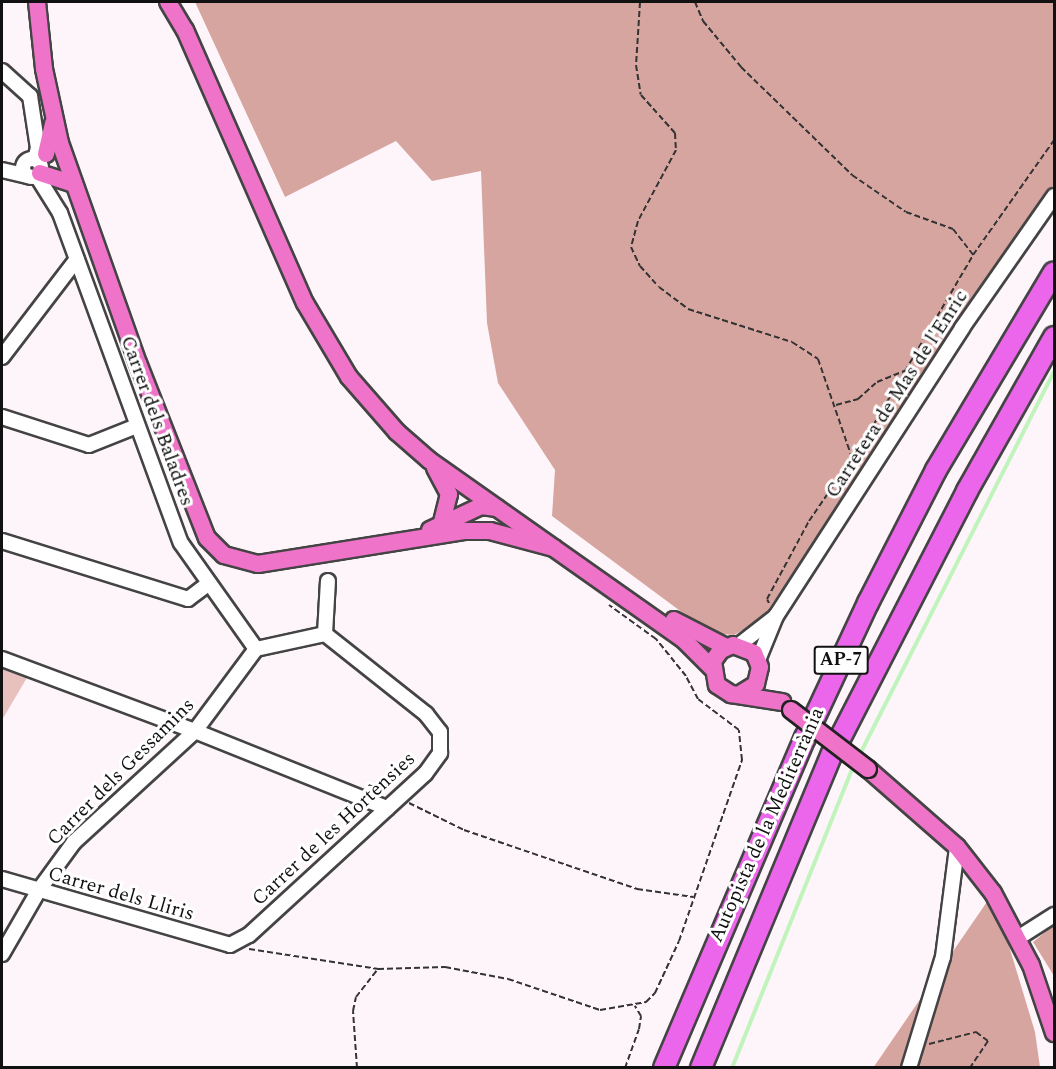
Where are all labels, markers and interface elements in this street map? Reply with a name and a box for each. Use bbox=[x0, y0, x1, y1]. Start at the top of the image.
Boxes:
street label: Carretera de Mas de l'Enric bbox=[821, 285, 973, 503]
street label: Carrer dels Baladres bbox=[115, 333, 199, 509]
road number: AP-7 bbox=[812, 645, 870, 675]
street label: Carrer dels Gessamins bbox=[42, 693, 200, 851]
street label: Autopista de la Mediterrània bbox=[704, 704, 830, 946]
street label: Carrer de les Hortènsies bbox=[247, 747, 421, 911]
street label: Carrer dels Lliris bbox=[45, 862, 197, 926]

